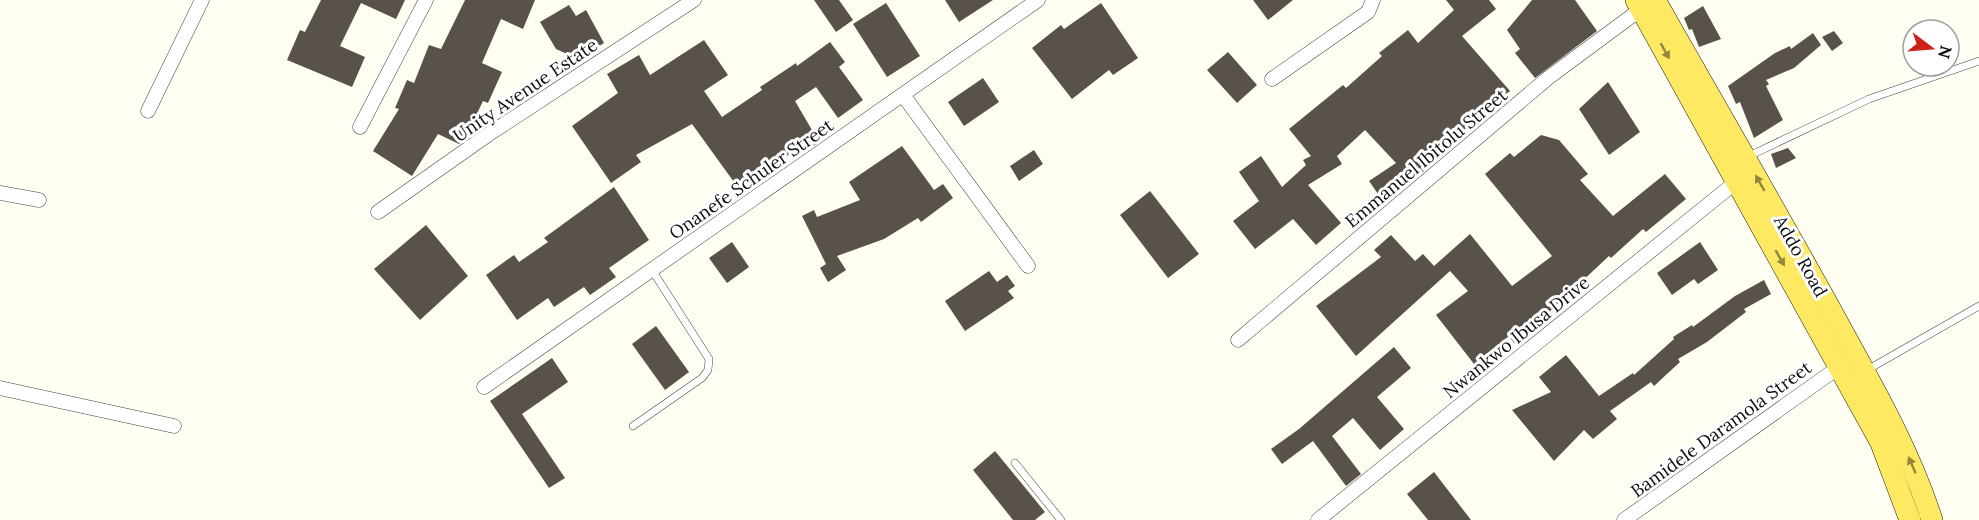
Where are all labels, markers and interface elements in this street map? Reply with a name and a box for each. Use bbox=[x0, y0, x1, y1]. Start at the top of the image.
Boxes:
north arrow bbox=[1901, 18, 1961, 78]
street label: Unity Avenue Estate bbox=[448, 33, 602, 147]
one-way arrow bbox=[1660, 43, 1670, 60]
text: N bbox=[1934, 43, 1957, 61]
street label: Emmanuel Ibitolu Street bbox=[1340, 83, 1512, 233]
street label: Onanefe Schuler Street bbox=[664, 114, 838, 244]
one-way arrow bbox=[1754, 175, 1765, 191]
street label: Addo Road bbox=[1769, 210, 1833, 301]
one-way arrow bbox=[1775, 250, 1785, 267]
street label: Nwankwo Ibusa Drive bbox=[1438, 271, 1594, 403]
street label: Bamidele Daramola Street bbox=[1626, 356, 1816, 502]
one-way arrow bbox=[1907, 456, 1916, 474]

